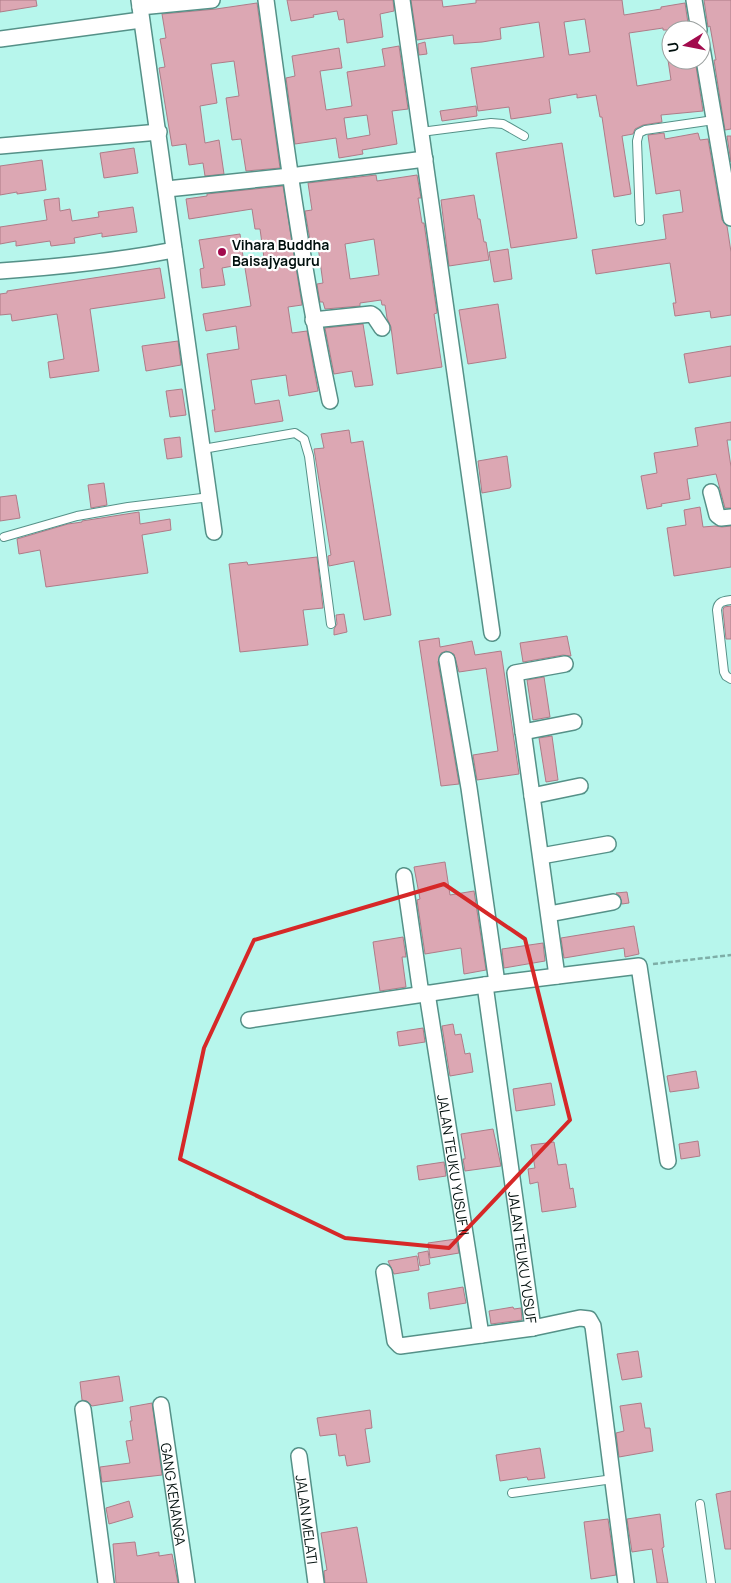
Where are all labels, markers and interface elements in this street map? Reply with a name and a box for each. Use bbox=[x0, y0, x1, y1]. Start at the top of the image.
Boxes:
north arrow bbox=[661, 20, 711, 70]
text: U bbox=[662, 41, 683, 54]
place label: Vihara Buddha Baisajyaguru bbox=[232, 235, 329, 270]
marker: Vihara Buddha Baisajyaguru bbox=[216, 246, 228, 258]
street label: JALAN TEUKU YUSUF II bbox=[434, 1093, 475, 1237]
street label: JALAN TEUKU YUSUF bbox=[504, 1190, 542, 1325]
street label: GANG KENANGA bbox=[157, 1441, 191, 1547]
street label: JALAN MELATI bbox=[292, 1474, 323, 1565]

